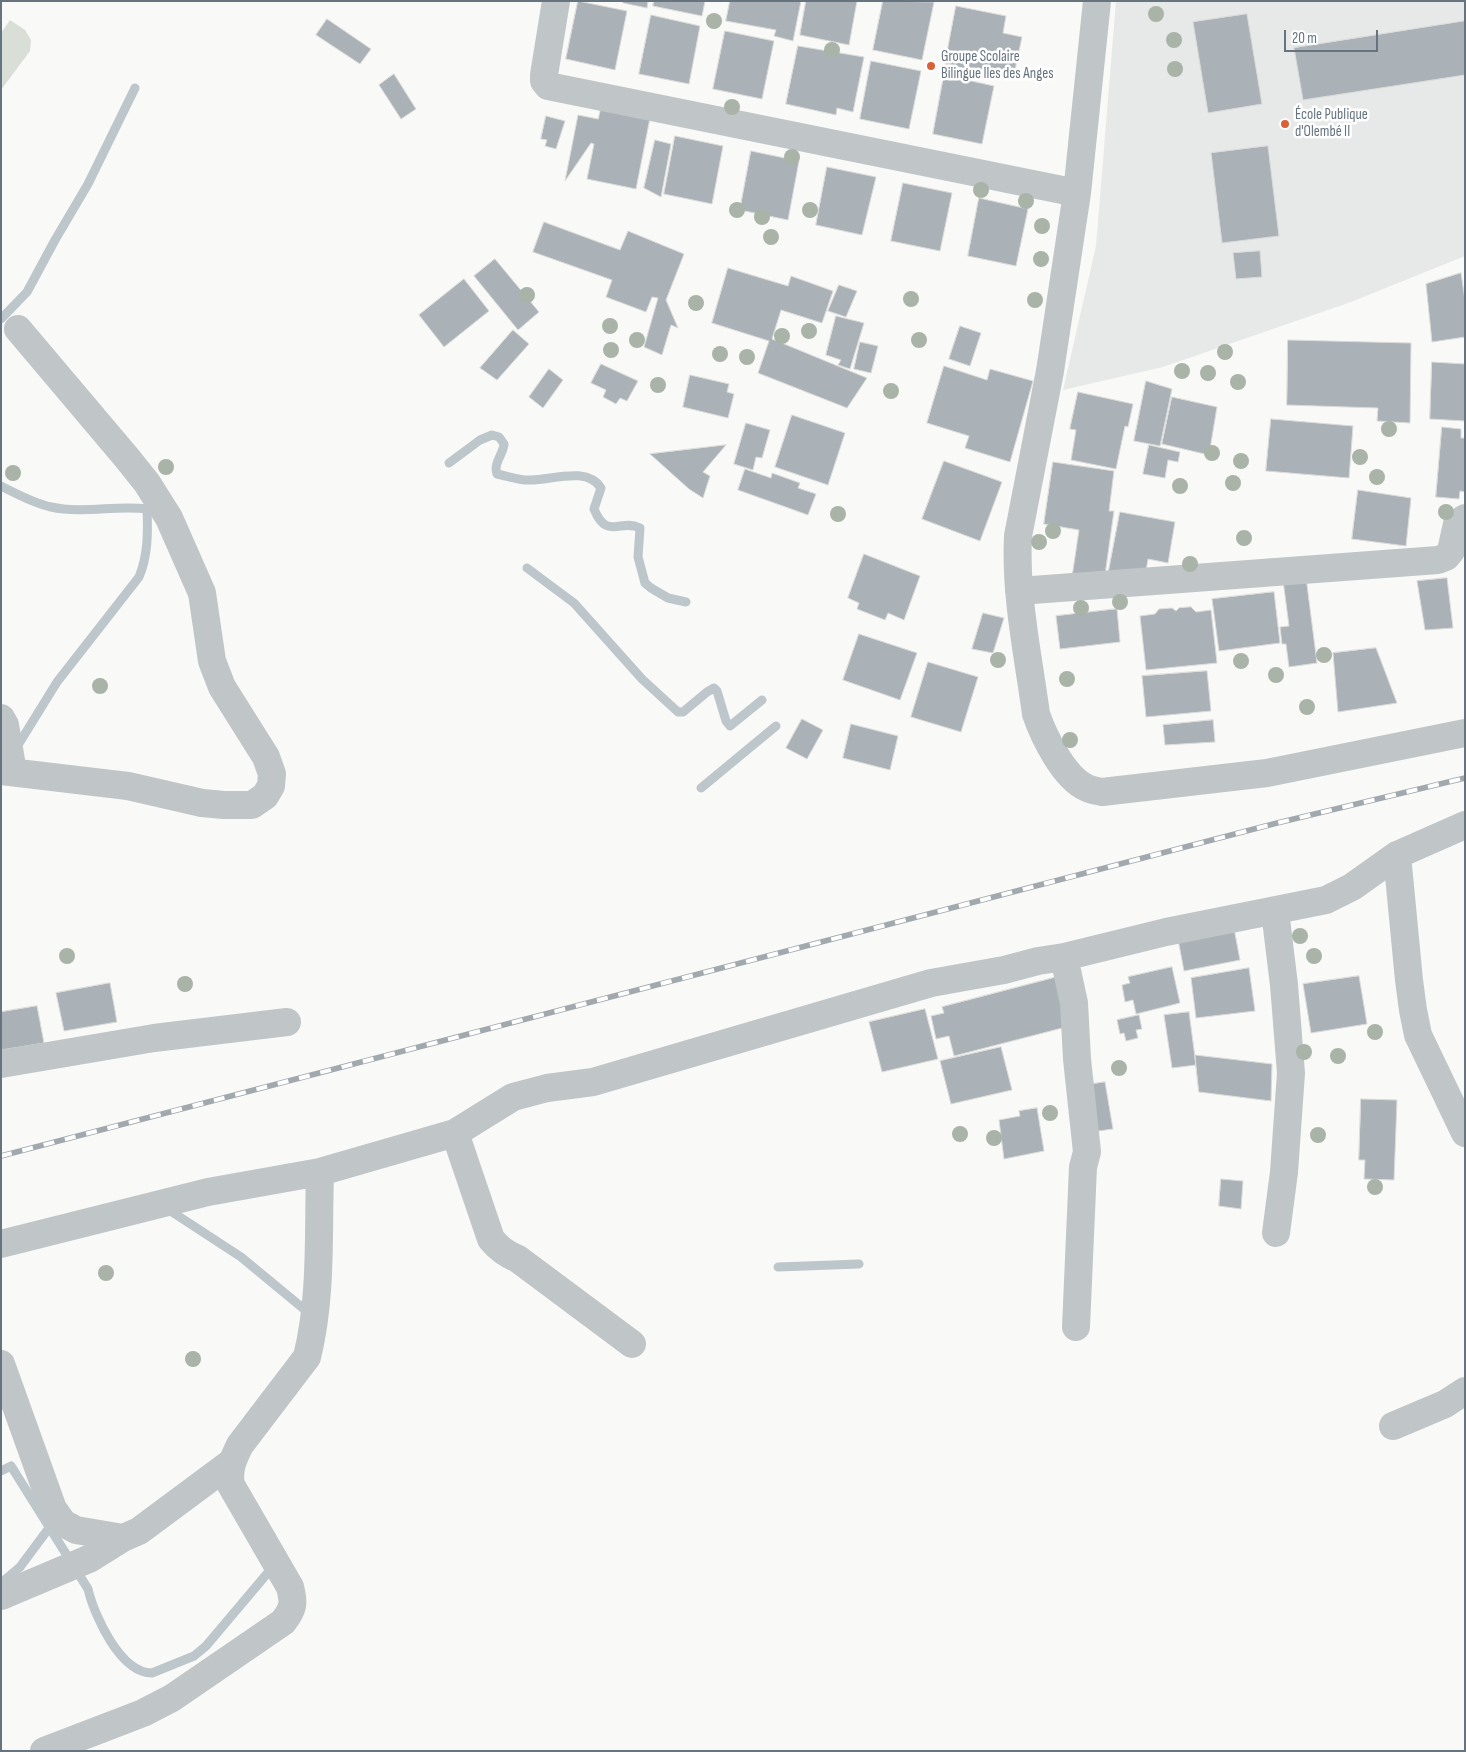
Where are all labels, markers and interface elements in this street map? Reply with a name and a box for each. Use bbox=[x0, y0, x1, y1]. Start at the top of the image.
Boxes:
scale bar bbox=[1286, 20, 1380, 52]
text: 20 m bbox=[1292, 29, 1317, 48]
place label: Groupe Scolaire Bilingue Iles des Anges bbox=[941, 48, 1054, 83]
marker: Groupe Scolaire Bilingue Iles des Anges bbox=[925, 60, 937, 72]
place label: École Publique d'Olembé II bbox=[1295, 106, 1368, 141]
marker: École Publique d'Olembé II bbox=[1279, 118, 1291, 130]

